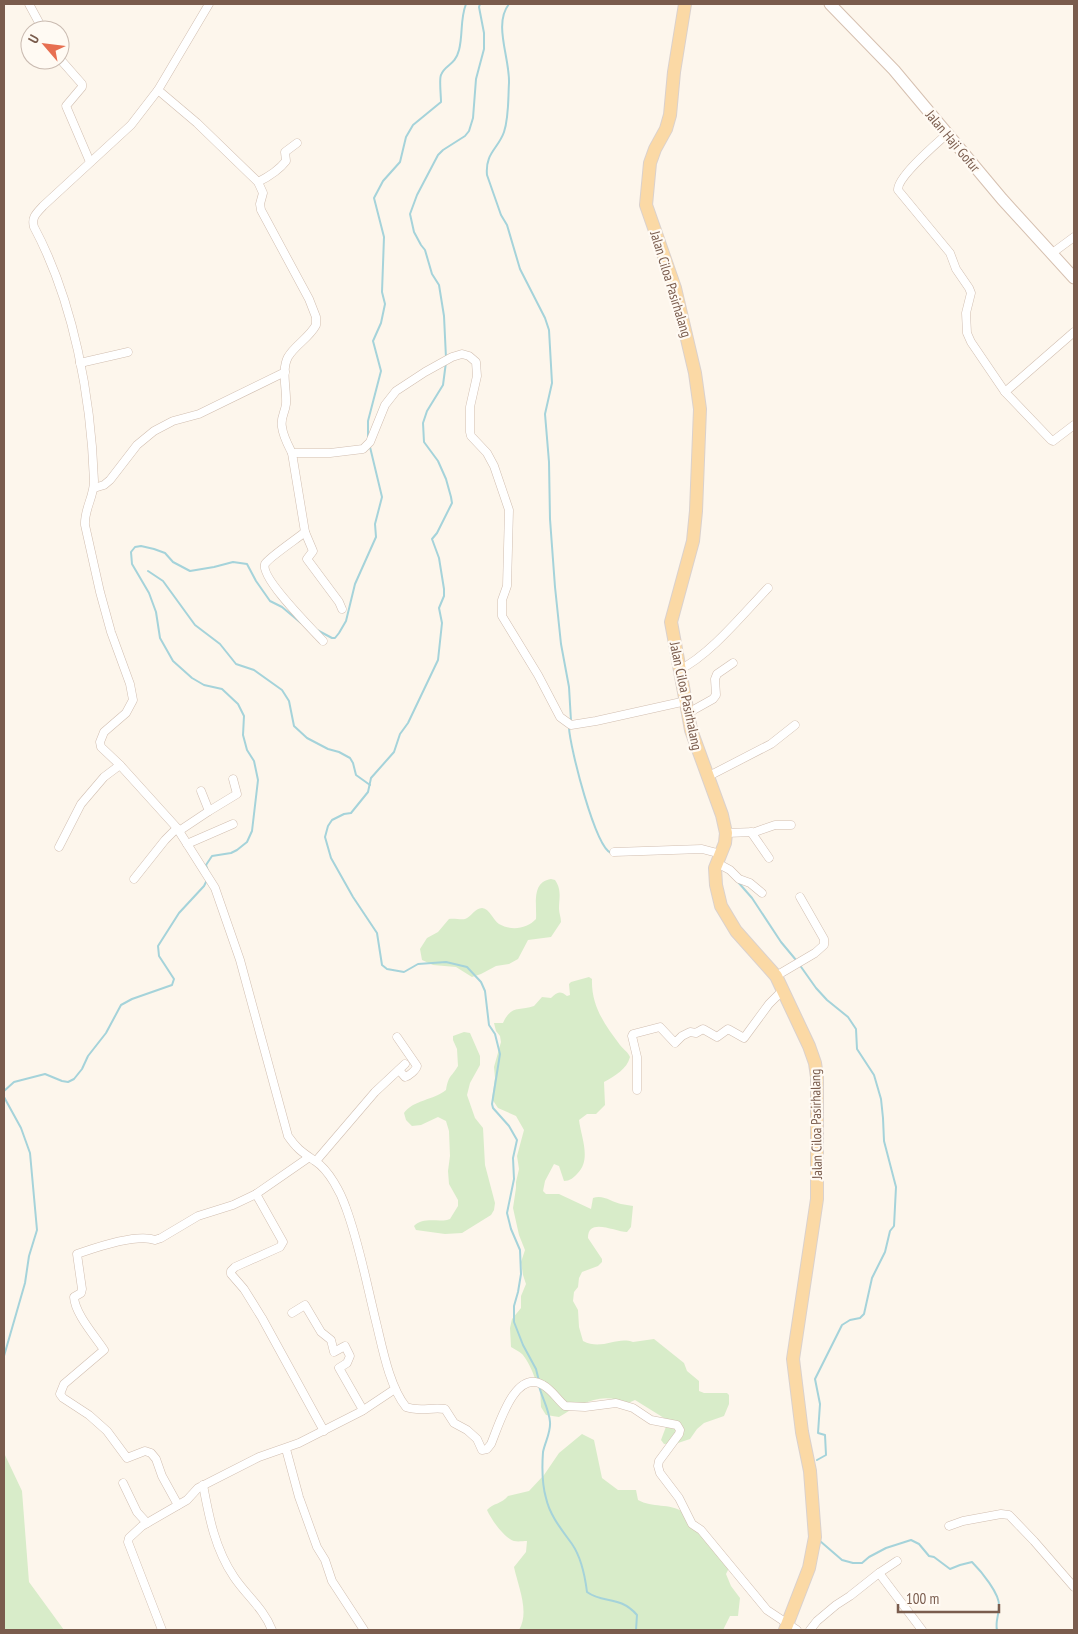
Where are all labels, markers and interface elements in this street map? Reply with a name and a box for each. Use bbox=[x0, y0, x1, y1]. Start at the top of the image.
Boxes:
north arrow bbox=[20, 20, 70, 70]
text: U bbox=[24, 31, 43, 46]
street label: Jalan Haji Gofur bbox=[921, 106, 984, 176]
street label: Jalan Ciloa Pasirhalang bbox=[646, 228, 696, 339]
street label: Jalan Ciloa Pasirhalang bbox=[666, 639, 706, 752]
street label: Jalan Ciloa Pasirhalang bbox=[806, 1069, 826, 1180]
scale bar bbox=[898, 1582, 999, 1614]
text: 100 m bbox=[906, 1589, 939, 1608]

